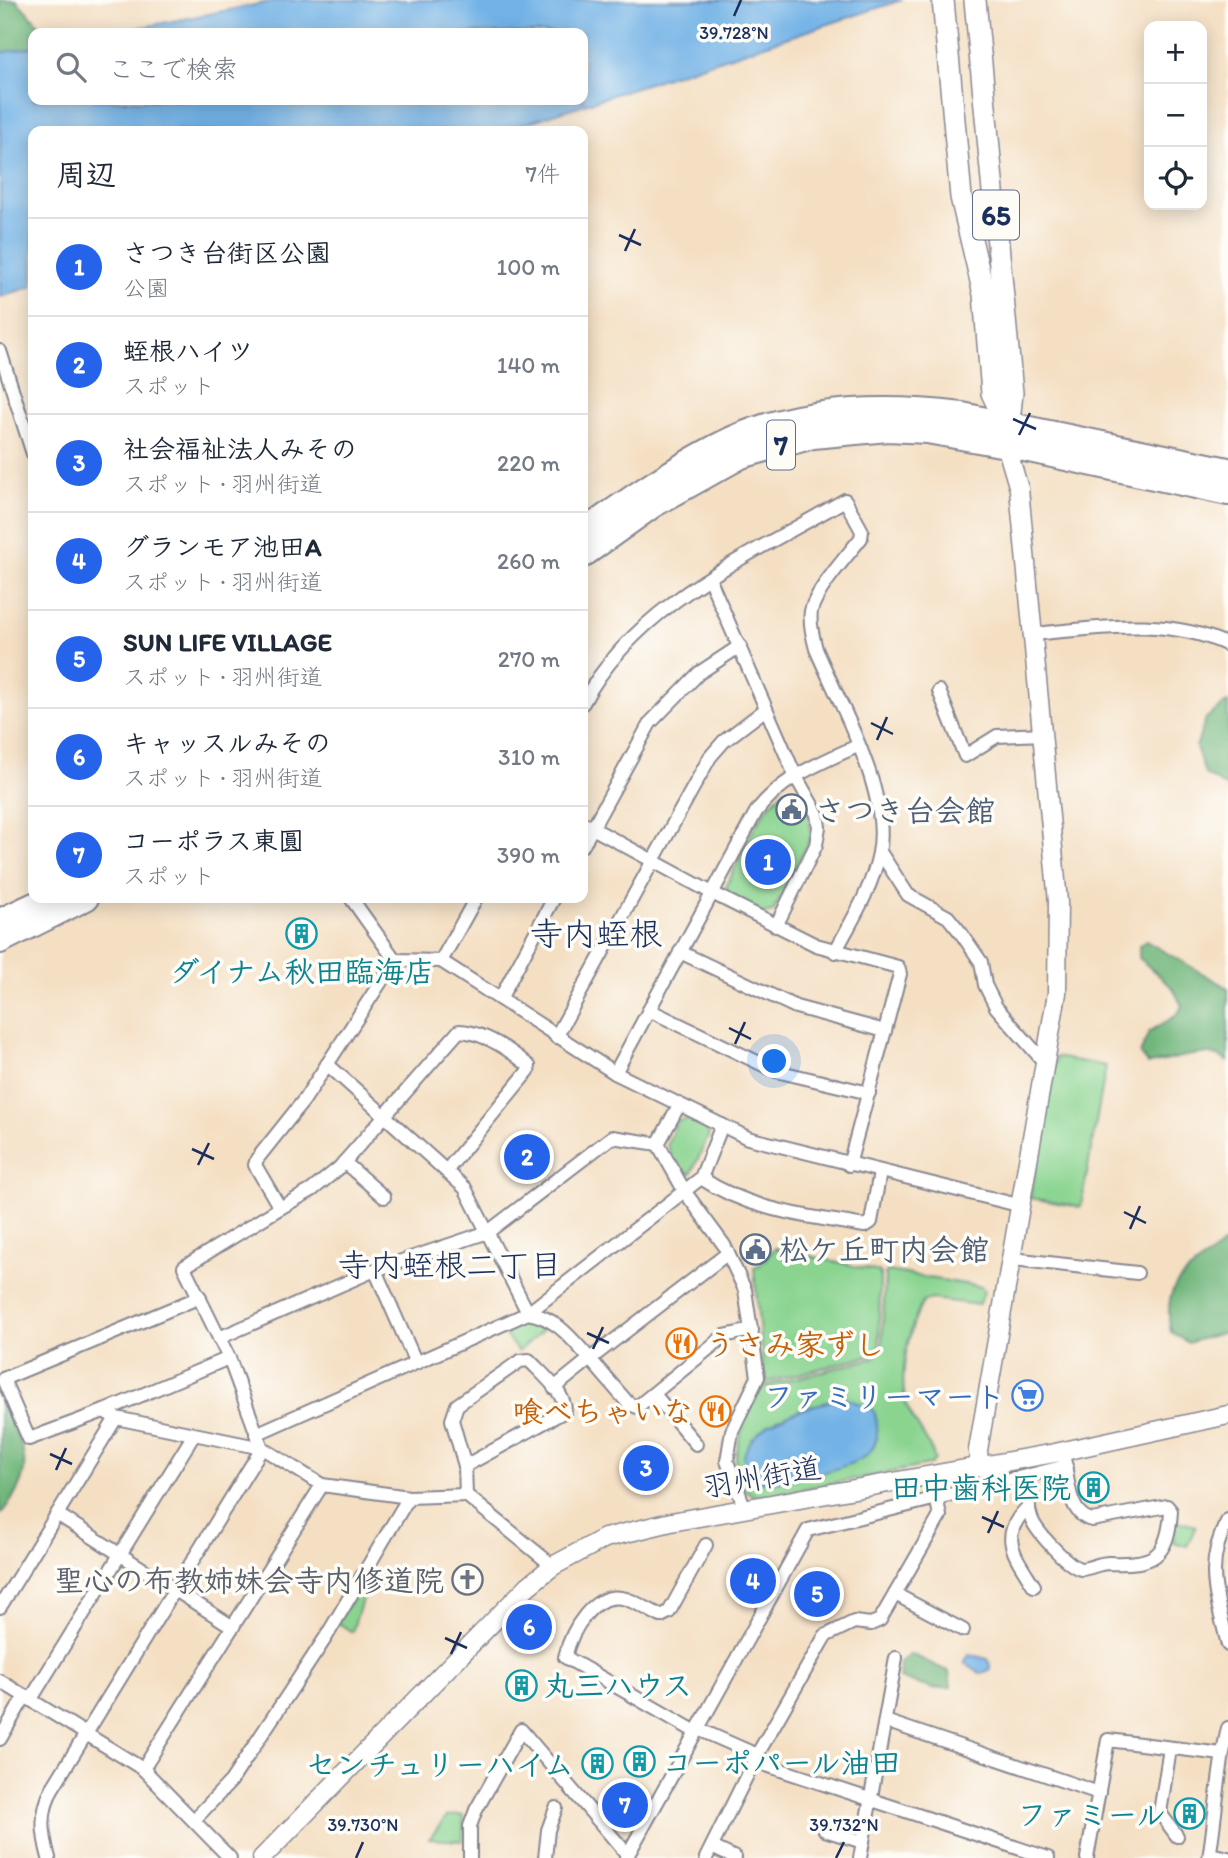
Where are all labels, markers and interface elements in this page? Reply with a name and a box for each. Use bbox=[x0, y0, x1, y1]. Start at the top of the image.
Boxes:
map controls bbox=[1144, 21, 1207, 210]
button: + bbox=[1144, 21, 1207, 84]
text: 39.728°N bbox=[699, 22, 769, 44]
search box bbox=[28, 28, 588, 105]
icon: search bbox=[52, 48, 90, 86]
text: ここで検索 bbox=[108, 53, 238, 85]
button: − bbox=[1144, 84, 1207, 147]
button: locate bbox=[1144, 147, 1207, 210]
text: 周辺 bbox=[56, 156, 116, 193]
text: 7件 bbox=[526, 160, 560, 188]
road number: 65 bbox=[973, 190, 1019, 240]
text: さつき台街区公園 bbox=[123, 237, 331, 269]
text: 1 bbox=[74, 253, 84, 281]
text: 100 m bbox=[496, 253, 560, 281]
text: 公園 bbox=[123, 274, 169, 302]
text: 蛭根ハイツ bbox=[123, 335, 253, 367]
text: 2 bbox=[73, 351, 85, 379]
text: 140 m bbox=[497, 351, 560, 379]
text: スポット bbox=[123, 372, 215, 400]
road number: 7 bbox=[767, 420, 795, 470]
text: 社会福祉法人みその bbox=[123, 433, 357, 465]
text: 3 bbox=[73, 449, 85, 477]
text: 220 m bbox=[497, 449, 560, 477]
text: スポット · 羽州街道 bbox=[123, 470, 323, 498]
text: グランモア池田A bbox=[123, 531, 322, 563]
text: 4 bbox=[72, 547, 86, 575]
text: 260 m bbox=[497, 547, 560, 575]
text: スポット · 羽州街道 bbox=[123, 568, 323, 596]
text: SUN LIFE VILLAGE bbox=[123, 626, 332, 658]
text: 5 bbox=[73, 645, 85, 673]
text: 270 m bbox=[498, 645, 560, 673]
text: スポット · 羽州街道 bbox=[123, 663, 323, 691]
text: キャッスルみその bbox=[123, 727, 331, 759]
text: 6 bbox=[73, 743, 85, 771]
text: 310 m bbox=[498, 743, 560, 771]
text: スポット · 羽州街道 bbox=[123, 764, 323, 792]
place label: さつき台会館 bbox=[815, 792, 995, 829]
public building icon: さつき台会館 bbox=[775, 793, 809, 827]
text: コーポラス東圓 bbox=[123, 825, 304, 857]
pin: 1 bbox=[745, 836, 791, 888]
text: 7 bbox=[73, 841, 85, 869]
text: 390 m bbox=[497, 841, 560, 869]
text: スポット bbox=[123, 862, 215, 890]
district label: 寺内蛭根 bbox=[530, 914, 662, 953]
building icon: ダイナム秋田臨海店 bbox=[285, 916, 319, 950]
place label: ダイナム秋田臨海店 bbox=[169, 953, 435, 990]
your location bbox=[757, 1044, 791, 1078]
pin: 2 bbox=[504, 1131, 550, 1183]
place label: 松ケ丘町内会館 bbox=[779, 1231, 989, 1268]
public building icon: 松ケ丘町内会館 bbox=[739, 1232, 773, 1266]
district label: 寺内蛭根二丁目 bbox=[338, 1246, 562, 1284]
place label: うさみ家ずし bbox=[705, 1326, 885, 1363]
restaurant icon: うさみ家ずし bbox=[665, 1327, 699, 1361]
place label: ファミリーマート bbox=[764, 1378, 1005, 1415]
supermarket icon: ファミリーマート bbox=[1011, 1379, 1045, 1413]
place label: 喰べちゃいな bbox=[513, 1393, 693, 1430]
restaurant icon: 喰べちゃいな bbox=[699, 1394, 733, 1428]
pin: 3 bbox=[623, 1442, 669, 1494]
street label: 羽州街道 bbox=[700, 1448, 824, 1506]
place label: 田中歯科医院 bbox=[891, 1469, 1071, 1506]
building icon: 田中歯科医院 bbox=[1077, 1470, 1111, 1504]
pin: 4 bbox=[730, 1555, 776, 1607]
place label: 聖心の布教姉妹会寺内修道院 bbox=[54, 1562, 444, 1599]
church icon: 聖心の布教姉妹会寺内修道院 bbox=[450, 1563, 484, 1597]
pin: 5 bbox=[794, 1568, 840, 1620]
pin: 6 bbox=[506, 1601, 552, 1653]
place label: 丸三ハウス bbox=[544, 1667, 692, 1704]
building icon: 丸三ハウス bbox=[504, 1668, 538, 1702]
place label: コーポパール油田 bbox=[662, 1744, 901, 1781]
building icon: コーポパール油田 bbox=[622, 1745, 656, 1779]
place label: センチュリーハイム bbox=[306, 1746, 574, 1783]
building icon: センチュリーハイム bbox=[580, 1747, 614, 1781]
pin: 7 bbox=[602, 1779, 648, 1831]
place label: ファミール bbox=[1017, 1796, 1166, 1833]
building icon: ファミール bbox=[1172, 1797, 1206, 1831]
text: 39.730°N bbox=[328, 1814, 398, 1836]
text: 39.732°N bbox=[809, 1814, 879, 1836]

